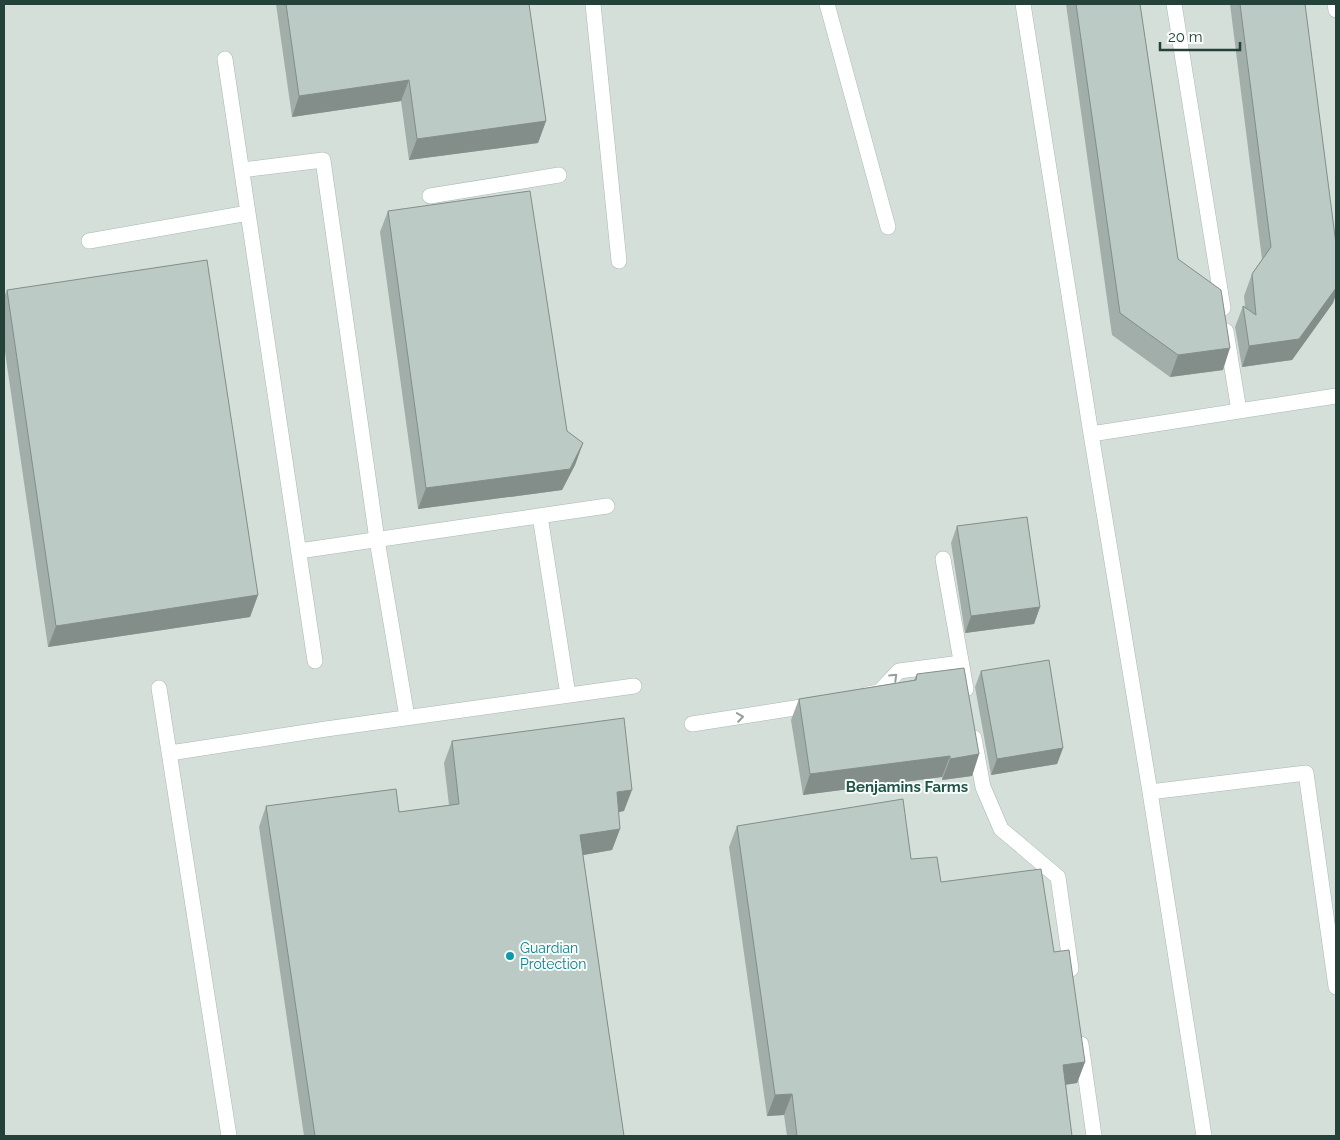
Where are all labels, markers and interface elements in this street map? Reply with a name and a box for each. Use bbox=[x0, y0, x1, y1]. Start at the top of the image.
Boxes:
scale bar bbox=[1160, 20, 1240, 52]
text: 20 m bbox=[1168, 28, 1203, 46]
one-way arrow bbox=[888, 674, 897, 683]
one-way arrow bbox=[736, 712, 745, 722]
district label: Benjamins Farms bbox=[846, 778, 968, 796]
place label: Guardian Protection bbox=[520, 940, 586, 972]
marker: Guardian Protection bbox=[504, 950, 516, 962]

